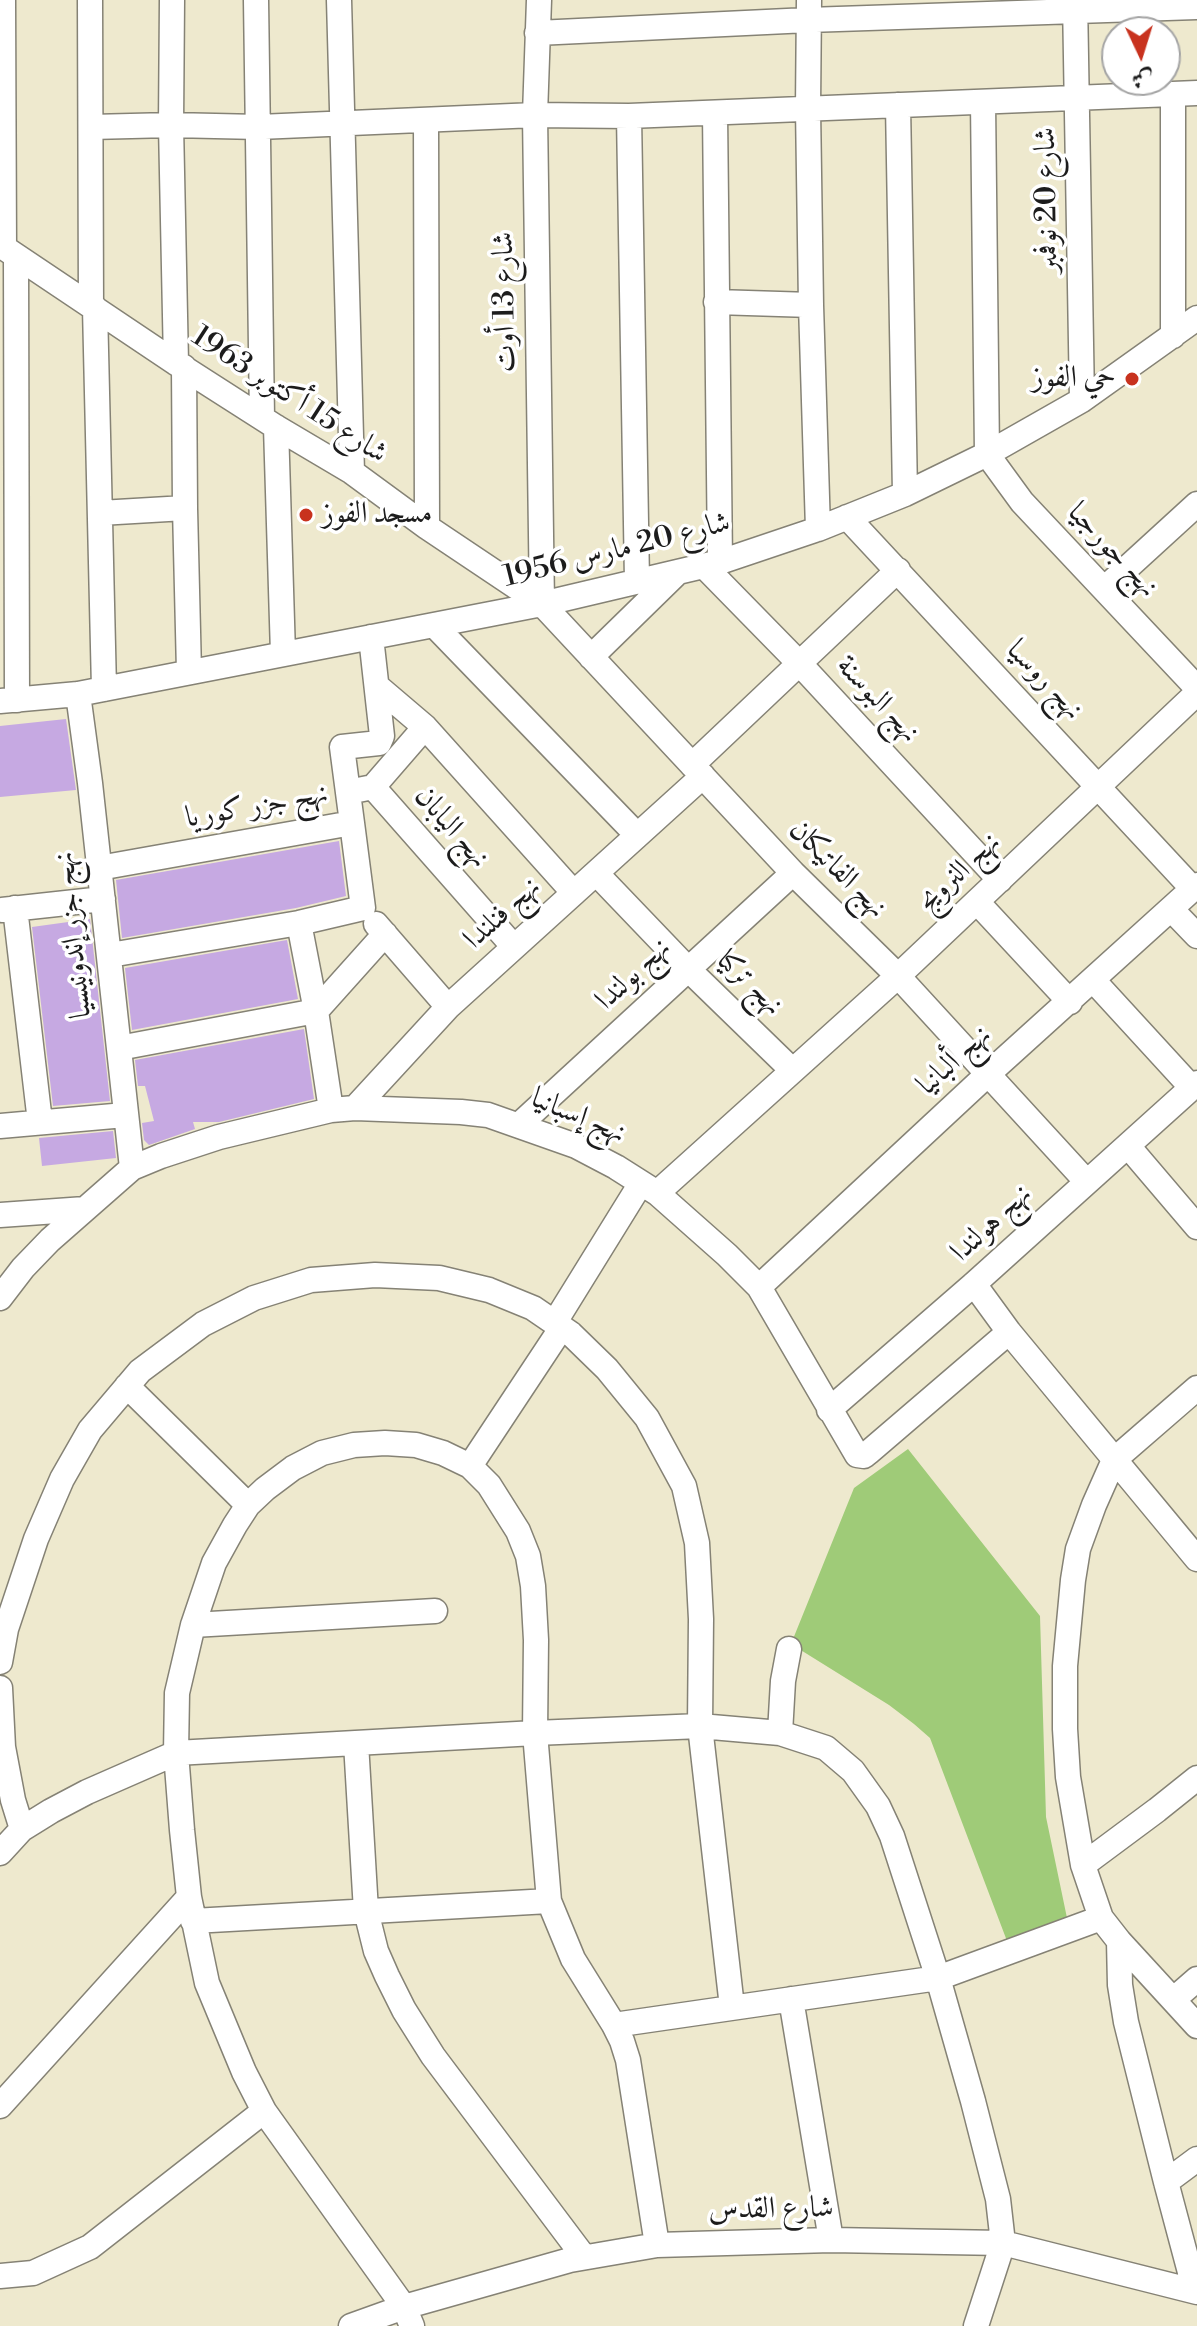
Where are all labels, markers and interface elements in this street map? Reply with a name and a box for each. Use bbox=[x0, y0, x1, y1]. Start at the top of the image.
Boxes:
north arrow bbox=[1101, 16, 1181, 96]
text: ش bbox=[1131, 64, 1154, 93]
street label: شارع 20 نوفمبر bbox=[1029, 127, 1067, 273]
street label: شارع 13 أوت bbox=[487, 231, 525, 373]
street label: شارع 15 أكتوبر 1963 bbox=[184, 319, 394, 473]
place label: حي الفوز bbox=[1032, 361, 1116, 397]
marker: حي الفوز bbox=[1123, 370, 1141, 388]
street label: نهج جورجيا bbox=[1059, 496, 1165, 606]
place label: مسجد الفوز bbox=[322, 497, 432, 533]
street label: شارع 20 مارس 1956 bbox=[500, 505, 734, 597]
marker: مسجد الفوز bbox=[297, 506, 315, 524]
street label: نهج روسيا bbox=[998, 633, 1090, 729]
street label: نهج البوسنة bbox=[828, 649, 926, 751]
street label: نهج جزر كوريا bbox=[183, 777, 331, 837]
street label: نهج اليابان bbox=[406, 780, 496, 876]
street label: نهج الفاتيكان bbox=[780, 813, 894, 927]
street label: نهج النرويج bbox=[911, 825, 1009, 921]
street label: نهج جزر إندونيسيا bbox=[47, 850, 101, 1020]
street label: نهج فنلندا bbox=[457, 870, 549, 958]
street label: نهج بولندا bbox=[589, 931, 679, 1019]
street label: نهج تركيا bbox=[708, 944, 790, 1024]
street label: نهج ألبانيا bbox=[910, 1018, 1000, 1104]
street label: نهج إسبانيا bbox=[525, 1081, 631, 1153]
street label: نهج هولندا bbox=[944, 1177, 1040, 1271]
street label: شارع القدس bbox=[708, 2191, 834, 2229]

